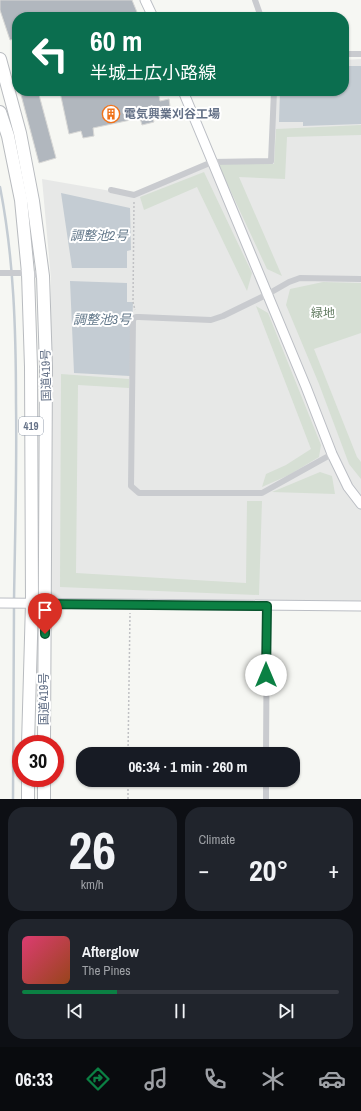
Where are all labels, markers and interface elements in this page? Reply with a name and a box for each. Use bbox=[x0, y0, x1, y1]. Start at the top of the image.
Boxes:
text: 60 m bbox=[90, 22, 142, 60]
icon: left bbox=[24, 28, 76, 80]
text: 半城土広小路線 bbox=[90, 60, 216, 85]
building icon: 電気興業刈谷工場 bbox=[101, 104, 121, 124]
place label: 電気興業刈谷工場 bbox=[124, 106, 220, 122]
water label: 調整池2号 bbox=[70, 227, 129, 244]
park label: 緑地 bbox=[311, 305, 335, 321]
water label: 調整池3号 bbox=[73, 311, 132, 328]
street label: 国道419号 bbox=[38, 349, 54, 401]
road number: 419 bbox=[19, 417, 43, 435]
pin bbox=[28, 593, 62, 634]
icon: arrive bbox=[34, 599, 56, 621]
position arrow bbox=[245, 654, 287, 696]
street label: 国道419号 bbox=[36, 673, 52, 725]
speed limit sign: 30 bbox=[12, 735, 64, 787]
text: 06:34 · 1 min · 260 m bbox=[129, 756, 247, 777]
text: 26 bbox=[69, 815, 116, 885]
text: Climate bbox=[199, 831, 235, 848]
text: 20° bbox=[249, 850, 288, 890]
text: − bbox=[199, 855, 209, 885]
text: + bbox=[328, 855, 339, 885]
text: km/h bbox=[81, 876, 104, 893]
text: Afterglow bbox=[82, 941, 139, 962]
text: The Pines bbox=[82, 962, 131, 979]
icon: previous bbox=[64, 1000, 86, 1022]
icon: pause bbox=[169, 1000, 191, 1022]
icon: next bbox=[275, 1000, 297, 1022]
icon: directions bbox=[84, 1065, 112, 1093]
icon: music bbox=[142, 1065, 170, 1093]
icon: phone bbox=[201, 1065, 229, 1093]
icon: climate bbox=[259, 1065, 287, 1093]
icon: car bbox=[318, 1065, 346, 1093]
text: 06:33 bbox=[15, 1067, 53, 1092]

